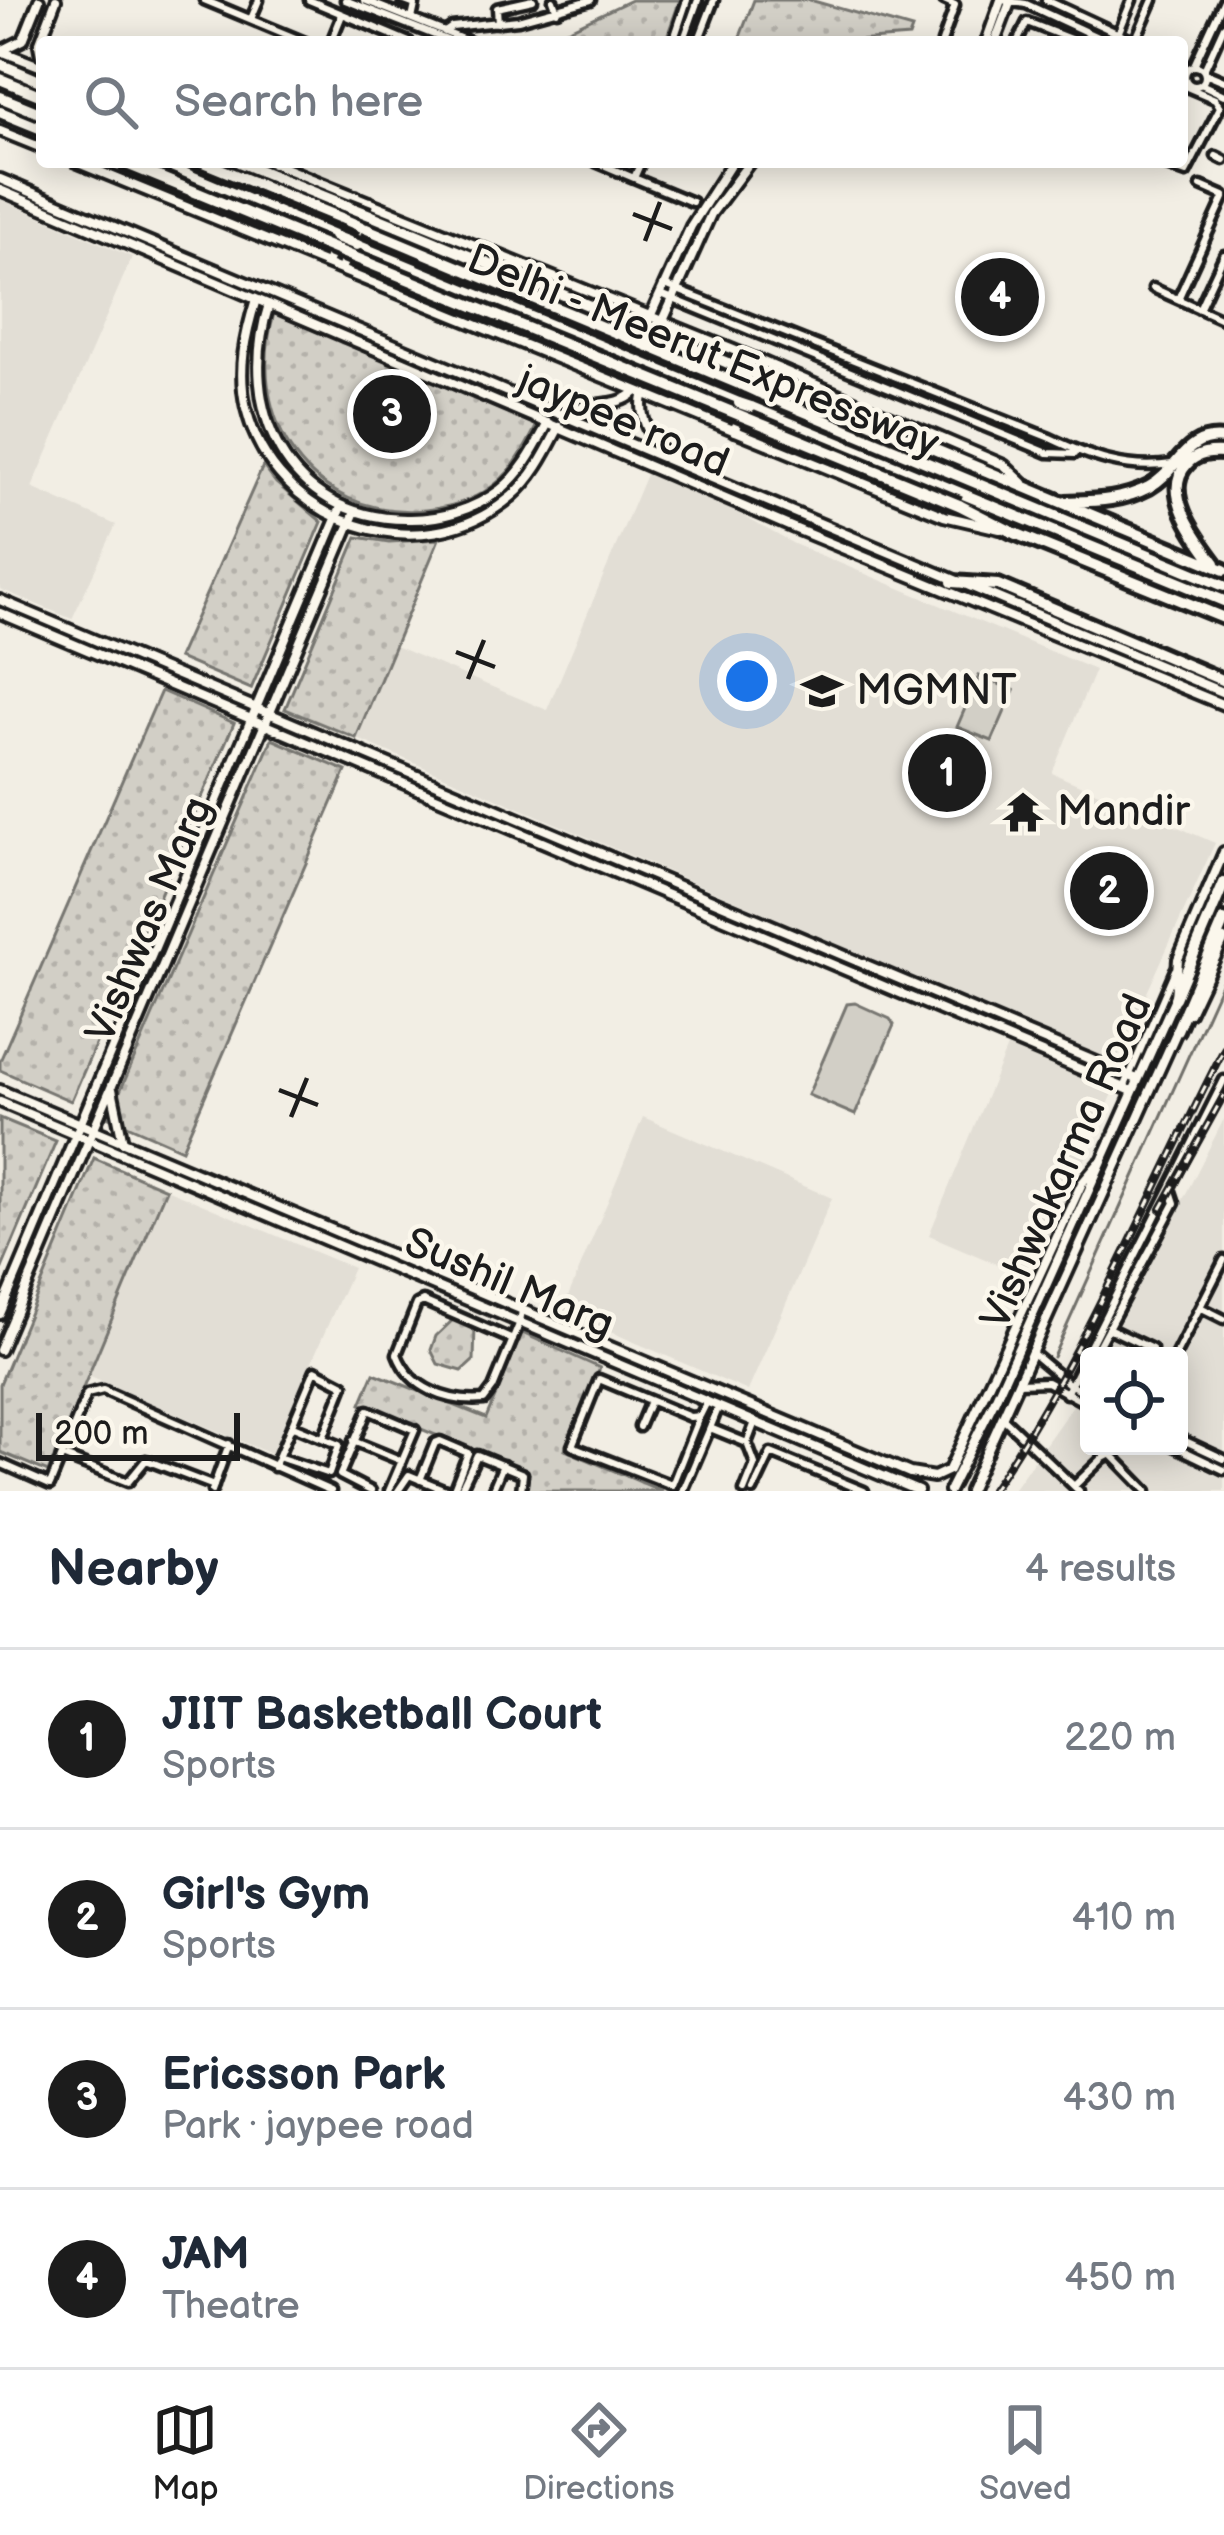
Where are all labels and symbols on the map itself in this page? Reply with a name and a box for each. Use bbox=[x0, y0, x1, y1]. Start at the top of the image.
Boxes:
street label: Delhi - Meerut Expressway bbox=[460, 234, 946, 470]
pin: 4 bbox=[961, 252, 1039, 342]
street label: jaypee road bbox=[509, 354, 736, 489]
pin: 3 bbox=[353, 369, 431, 459]
your location bbox=[717, 651, 777, 711]
place label: MGMNT bbox=[856, 666, 1017, 717]
school or university icon: MGMNT bbox=[799, 668, 845, 714]
pin: 1 bbox=[908, 728, 986, 818]
place label: Mandir bbox=[1057, 787, 1191, 838]
temple icon: Mandir bbox=[1000, 789, 1046, 835]
street label: Vishwas Marg bbox=[75, 790, 225, 1050]
pin: 2 bbox=[1070, 846, 1148, 936]
street label: Vishwakarma Road bbox=[970, 987, 1164, 1337]
street label: Sushil Marg bbox=[397, 1217, 621, 1351]
scale bar bbox=[36, 1407, 240, 1460]

